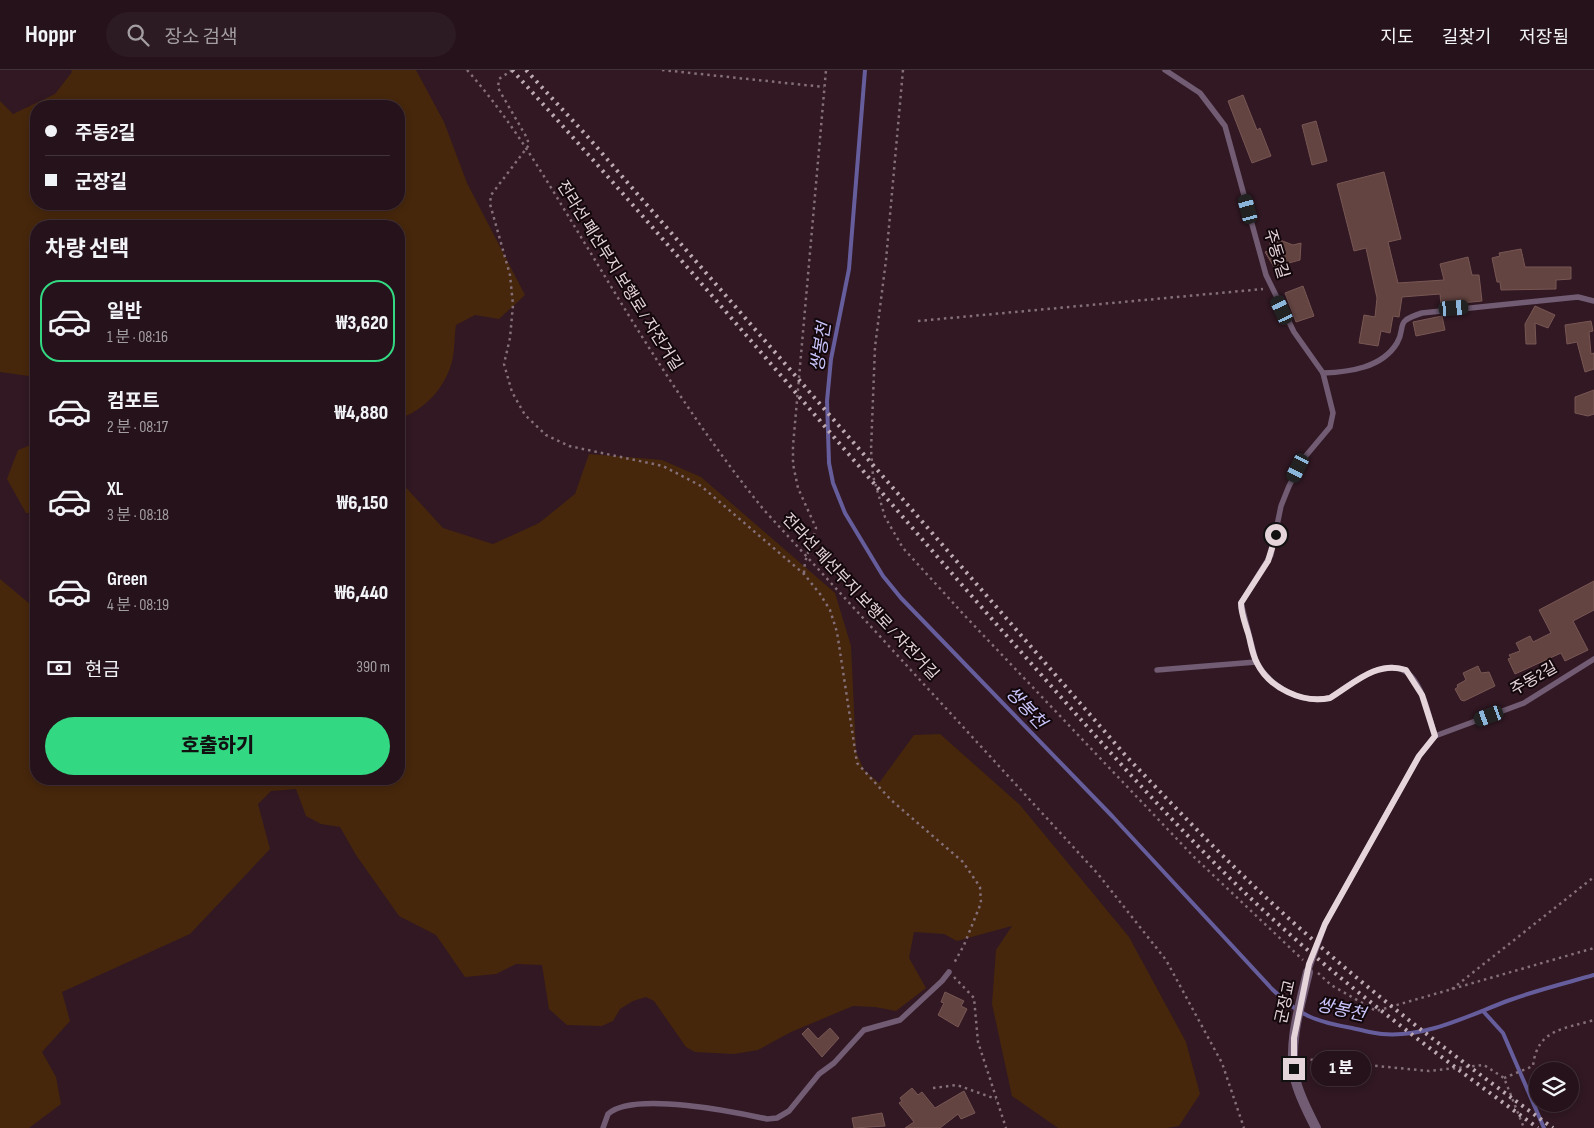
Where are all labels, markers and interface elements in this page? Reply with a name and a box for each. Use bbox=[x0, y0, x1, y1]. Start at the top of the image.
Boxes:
search box bbox=[106, 12, 456, 57]
text: Hoppr bbox=[25, 20, 76, 49]
icon: search bbox=[124, 21, 152, 49]
text: 장소 검색 bbox=[164, 26, 237, 49]
text: 지도 bbox=[1381, 27, 1414, 48]
text: 길찾기 bbox=[1442, 27, 1491, 48]
text: 저장됨 bbox=[1519, 27, 1569, 48]
text: 주동2길 bbox=[75, 122, 136, 145]
text: 군장길 bbox=[75, 171, 127, 194]
street label: 전라선 폐선부지 보행로 / 자전거길 bbox=[552, 177, 686, 375]
car bbox=[1236, 193, 1259, 225]
street label: 주동2길 bbox=[1259, 227, 1293, 281]
text: 차량 선택 bbox=[45, 236, 129, 263]
car bbox=[1268, 293, 1295, 327]
icon: car bbox=[47, 299, 92, 344]
car bbox=[1438, 299, 1469, 317]
text: 일반 bbox=[107, 300, 142, 323]
text: ₩3,620 bbox=[336, 312, 388, 335]
water label: 쌍봉천 bbox=[807, 318, 836, 373]
text: 1 분 · 08:16 bbox=[107, 328, 168, 347]
icon: car bbox=[47, 389, 92, 434]
text: 컴포트 bbox=[107, 390, 159, 413]
text: ₩4,880 bbox=[335, 402, 388, 425]
text: 2 분 · 08:17 bbox=[107, 418, 168, 437]
car bbox=[1284, 451, 1311, 485]
text: XL bbox=[107, 478, 123, 501]
icon: car bbox=[47, 479, 92, 524]
text: ₩6,150 bbox=[337, 492, 388, 515]
text: 3 분 · 08:18 bbox=[107, 506, 169, 525]
street label: 전라선 폐선부지 보행로 / 자전거길 bbox=[778, 510, 942, 684]
route start bbox=[1265, 524, 1287, 546]
text: Green bbox=[107, 568, 147, 591]
icon: car bbox=[47, 569, 92, 614]
text: ₩6,440 bbox=[335, 582, 388, 605]
text: 4 분 · 08:19 bbox=[107, 596, 169, 615]
icon: cash bbox=[45, 654, 73, 682]
text: 390 m bbox=[356, 658, 390, 677]
street label: 주동2길 bbox=[1507, 658, 1561, 700]
text: 현금 bbox=[85, 659, 120, 682]
water label: 쌍봉천 bbox=[1001, 683, 1052, 735]
car bbox=[1472, 704, 1505, 728]
button: 호출하기 bbox=[45, 717, 390, 775]
street label: 군장교 bbox=[1272, 978, 1300, 1026]
water label: 쌍봉천 bbox=[1314, 994, 1370, 1026]
callout: 1 분 bbox=[1312, 1052, 1372, 1086]
route end bbox=[1283, 1058, 1305, 1080]
text: 1 분 bbox=[1329, 1059, 1353, 1078]
map controls bbox=[1529, 1062, 1579, 1112]
button: layers bbox=[1529, 1062, 1579, 1112]

